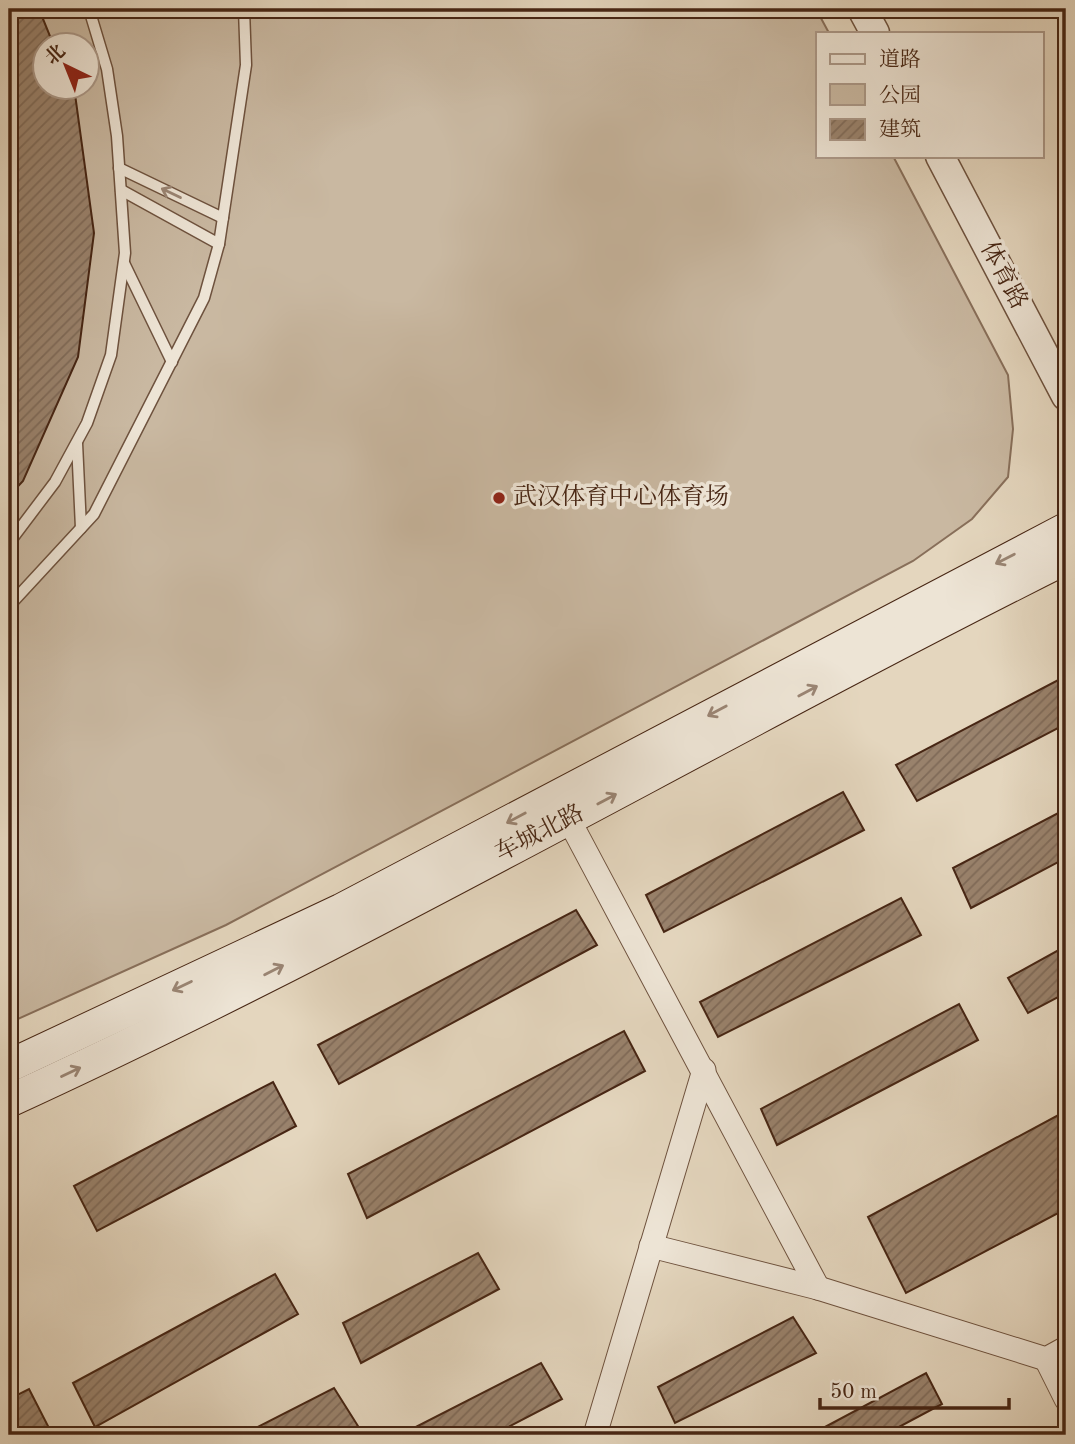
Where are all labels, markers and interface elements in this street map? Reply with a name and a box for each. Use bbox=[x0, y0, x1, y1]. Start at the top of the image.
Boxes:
north arrow bbox=[32, 32, 102, 102]
legend bbox=[816, 32, 1044, 158]
text: 北 bbox=[41, 41, 70, 69]
text: 道路 bbox=[879, 48, 921, 71]
text: 公园 bbox=[879, 84, 921, 107]
text: 建筑 bbox=[879, 118, 921, 141]
one-way arrow bbox=[161, 186, 182, 200]
street label: 体育路 bbox=[976, 237, 1033, 313]
place label: 武汉体育中心体育场 bbox=[513, 483, 729, 510]
marker: 武汉体育中心体育场 bbox=[491, 490, 507, 506]
one-way arrow bbox=[995, 553, 1016, 567]
one-way arrow bbox=[797, 684, 817, 698]
one-way arrow bbox=[707, 705, 728, 718]
one-way arrow bbox=[596, 792, 617, 805]
street label: 车城北路 bbox=[490, 799, 588, 866]
one-way arrow bbox=[506, 811, 527, 825]
one-way arrow bbox=[263, 963, 284, 977]
one-way arrow bbox=[172, 980, 193, 993]
one-way arrow bbox=[60, 1065, 81, 1079]
scale bar bbox=[820, 1367, 1009, 1411]
text: 50 m bbox=[830, 1382, 877, 1403]

